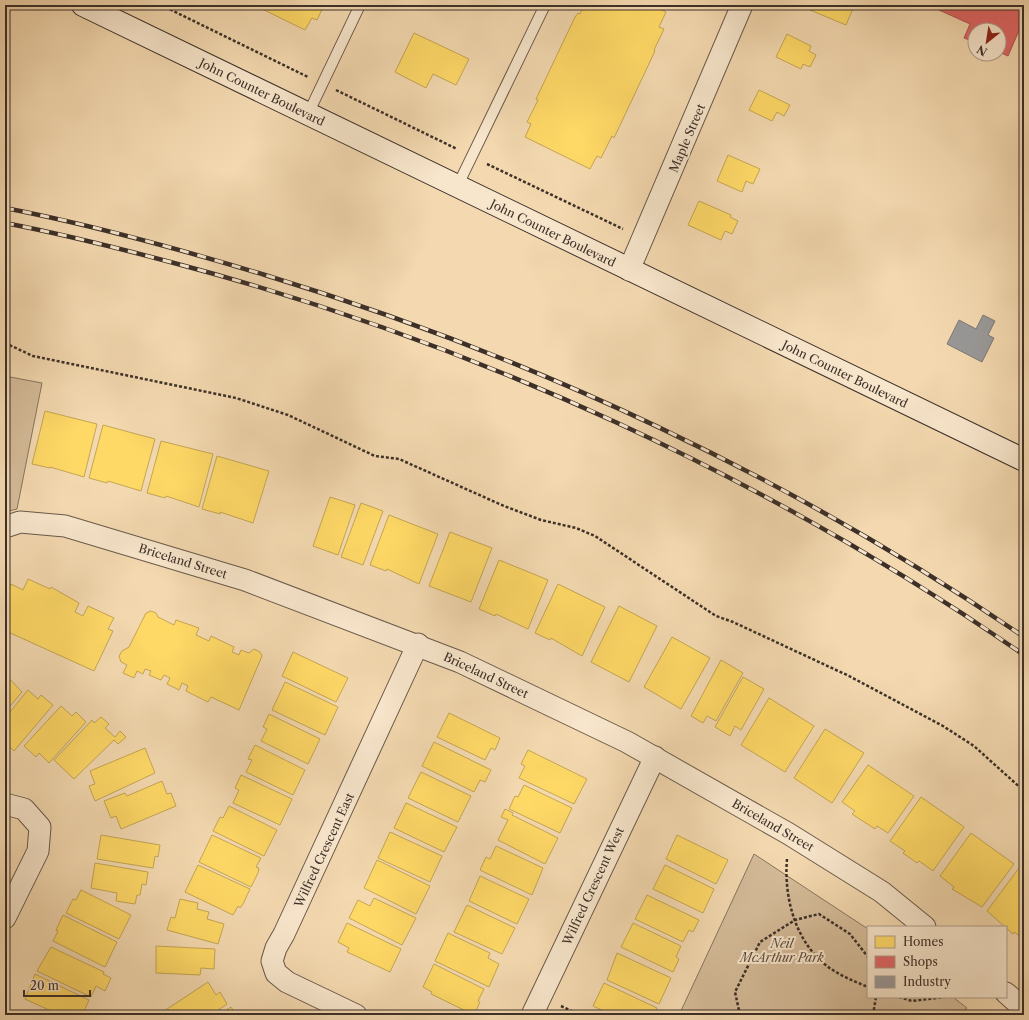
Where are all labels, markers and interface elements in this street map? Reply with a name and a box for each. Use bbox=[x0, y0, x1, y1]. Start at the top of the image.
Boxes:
north arrow bbox=[967, 22, 1007, 62]
text: N bbox=[974, 42, 990, 59]
street label: John Counter Boulevard bbox=[195, 54, 328, 129]
street label: Maple Street bbox=[666, 101, 709, 175]
street label: John Counter Boulevard bbox=[486, 195, 619, 270]
street label: John Counter Boulevard bbox=[778, 336, 911, 411]
street label: Briceland Street bbox=[137, 540, 230, 582]
street label: Briceland Street bbox=[441, 649, 532, 702]
street label: Wilfred Crescent East bbox=[290, 790, 357, 911]
street label: Briceland Street bbox=[729, 796, 817, 855]
street label: Wilfred Crescent West bbox=[559, 824, 627, 948]
legend bbox=[867, 926, 1007, 998]
text: Homes bbox=[903, 934, 943, 949]
park label: Neil McArthur Park bbox=[738, 936, 824, 965]
text: Shops bbox=[903, 954, 938, 969]
scale bar bbox=[24, 972, 90, 998]
text: Industry bbox=[903, 974, 951, 989]
text: 20 m bbox=[30, 978, 59, 993]

